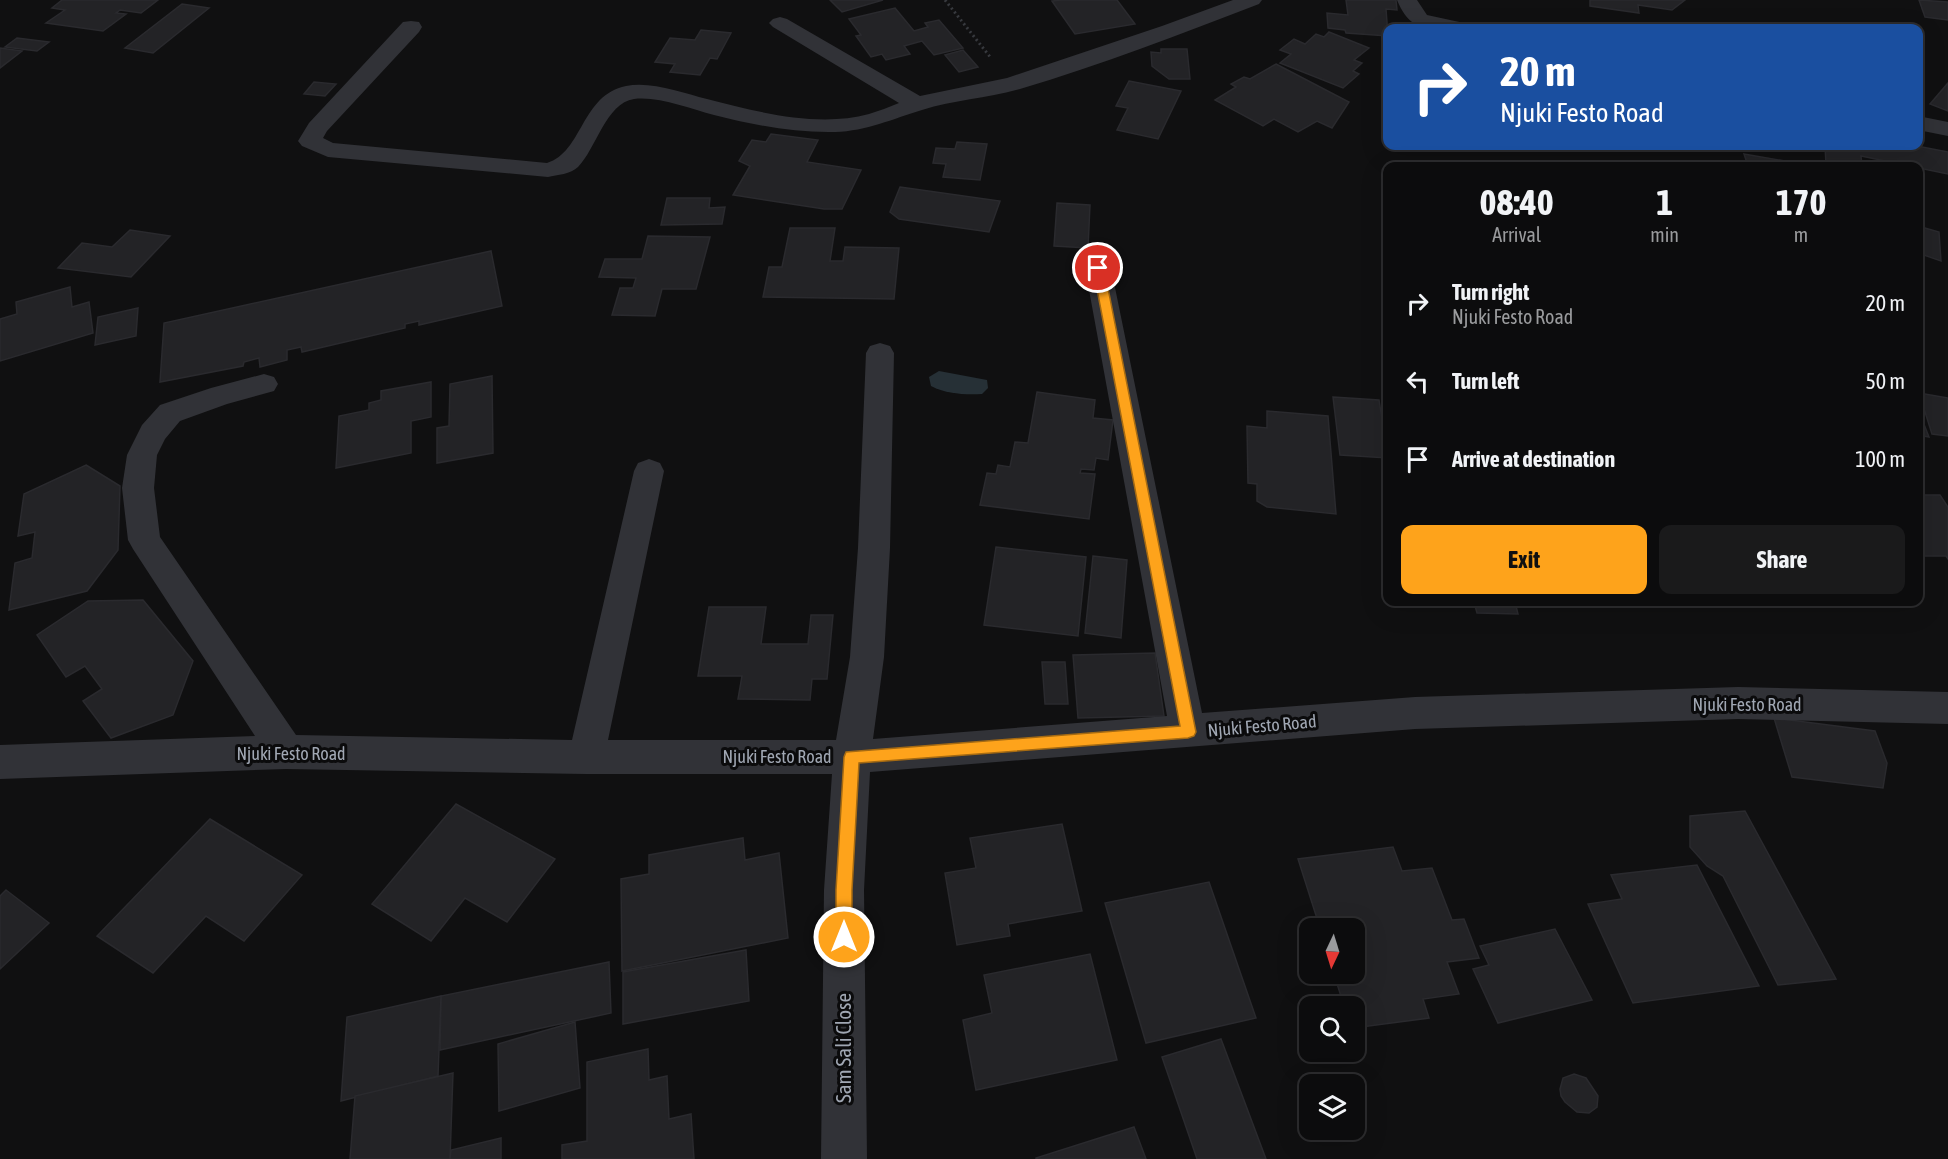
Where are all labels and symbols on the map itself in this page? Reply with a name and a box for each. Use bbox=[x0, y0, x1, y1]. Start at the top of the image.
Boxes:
pin bbox=[1072, 242, 1123, 293]
street label: Njuki Festo Road bbox=[1692, 694, 1802, 715]
street label: Njuki Festo Road bbox=[1207, 710, 1317, 741]
street label: Njuki Festo Road bbox=[236, 743, 346, 764]
street label: Njuki Festo Road bbox=[722, 746, 832, 767]
position arrow bbox=[812, 905, 876, 969]
north arrow bbox=[1299, 918, 1365, 984]
street label: Sam Sali Close bbox=[831, 993, 855, 1103]

